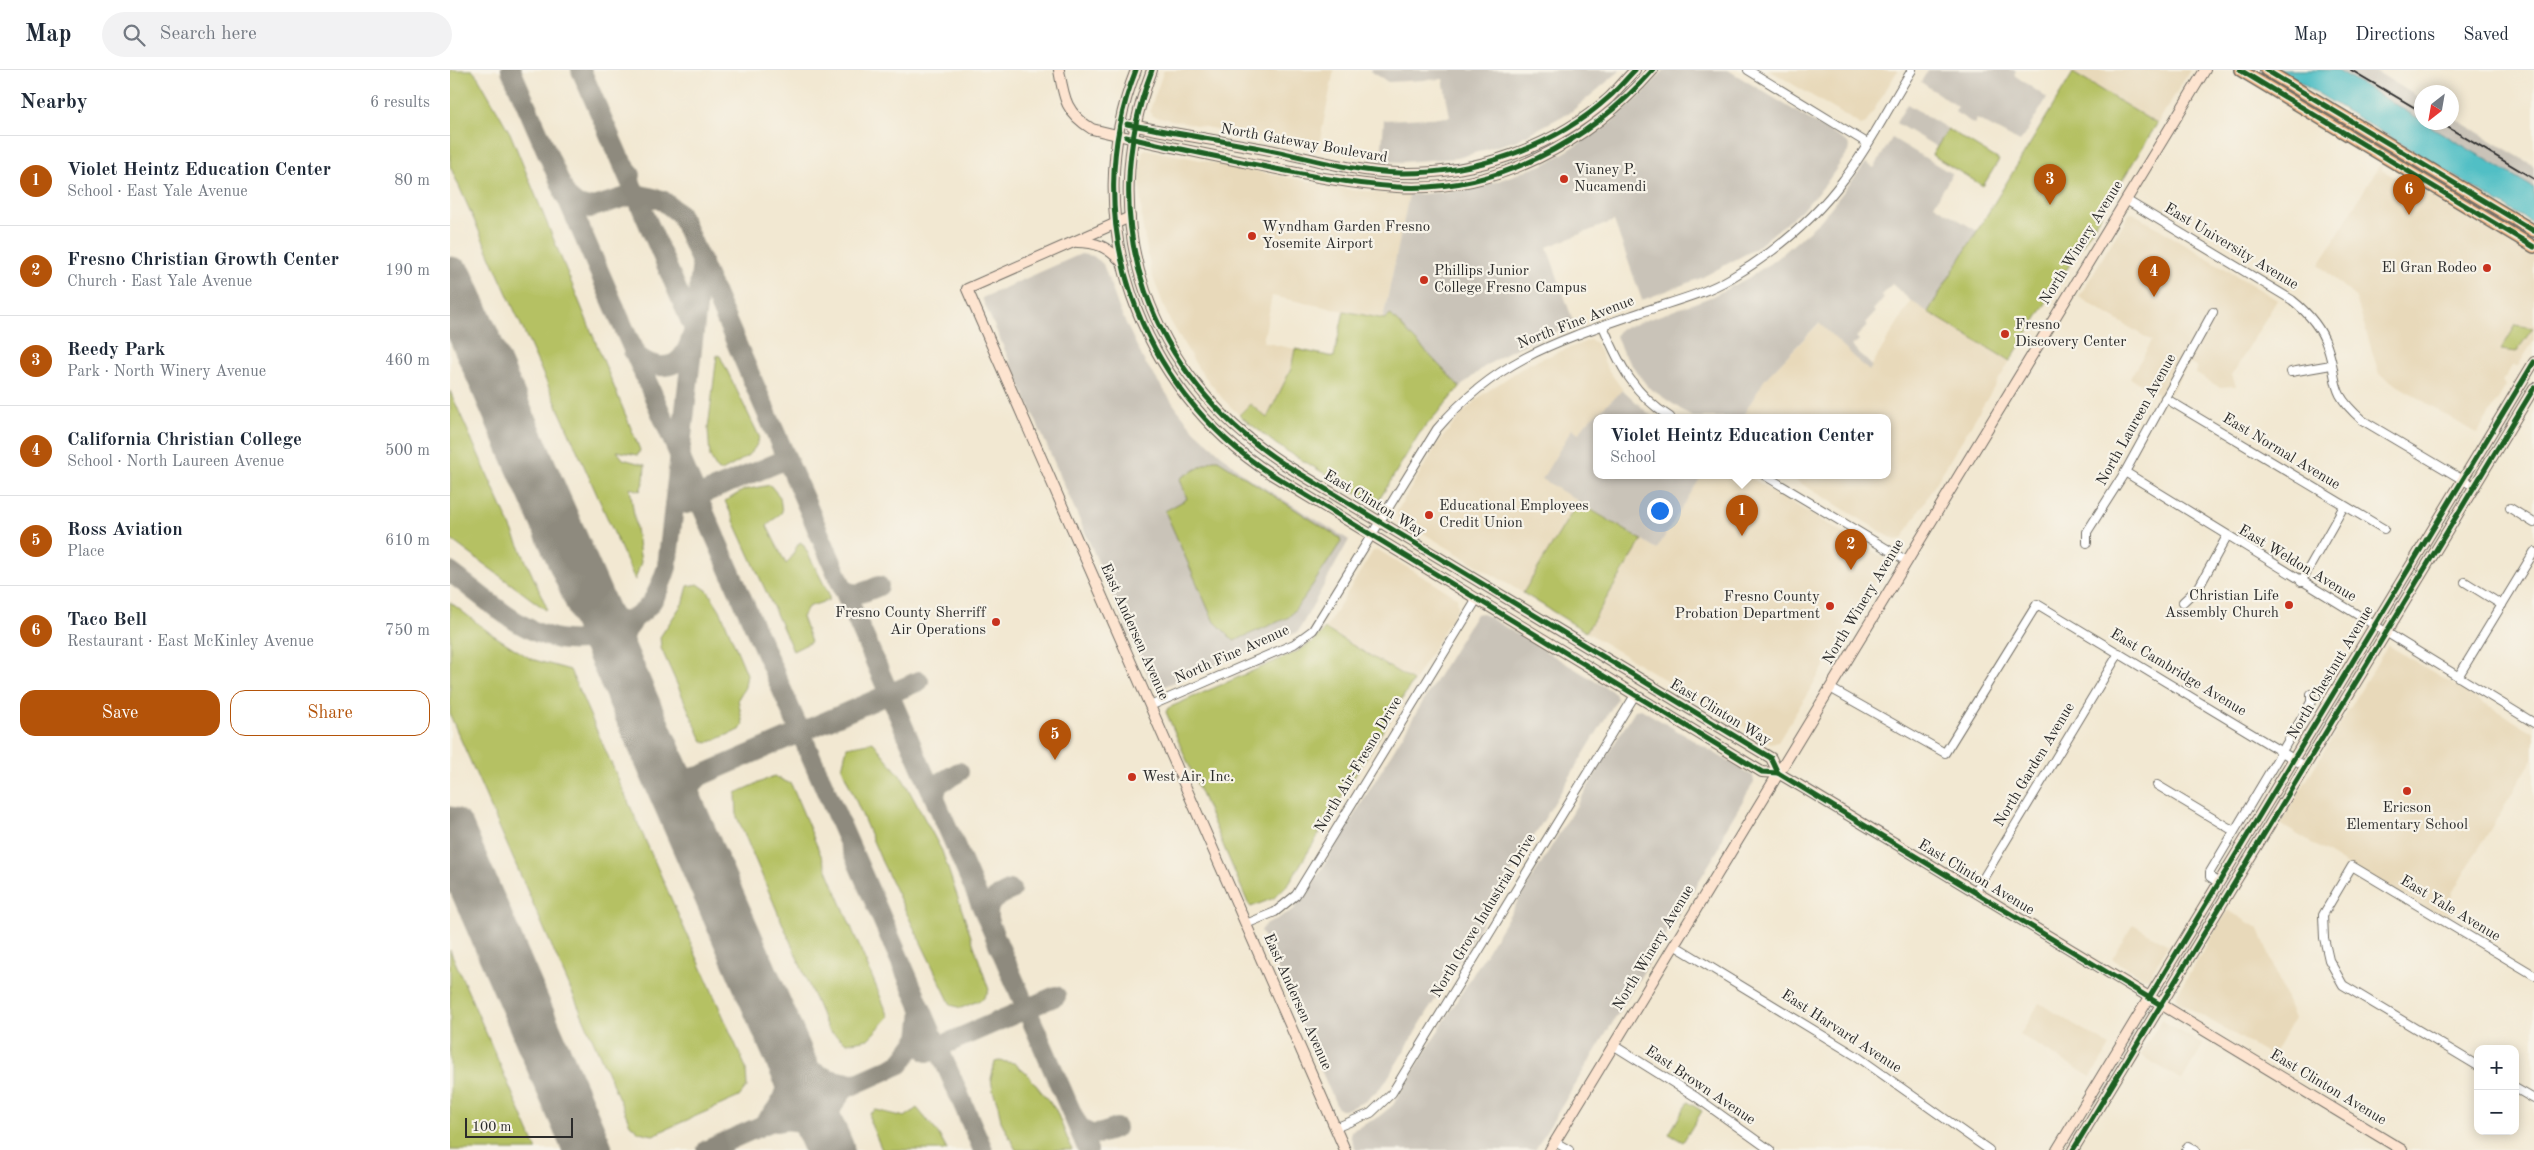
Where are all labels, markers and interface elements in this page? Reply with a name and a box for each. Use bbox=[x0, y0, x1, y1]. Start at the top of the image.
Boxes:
search box bbox=[102, 12, 452, 57]
icon: search bbox=[120, 21, 148, 49]
text: Map bbox=[25, 23, 72, 47]
text: Search here bbox=[160, 25, 257, 44]
text: Map bbox=[2294, 26, 2327, 44]
text: Directions bbox=[2355, 26, 2435, 44]
text: Saved bbox=[2463, 26, 2509, 44]
north arrow bbox=[2414, 85, 2459, 130]
text: Nearby bbox=[20, 92, 88, 113]
text: 6 results bbox=[370, 95, 430, 111]
street label: North Gateway Boulevard bbox=[1219, 122, 1389, 166]
text: Violet Heintz Education Center bbox=[67, 161, 331, 180]
place label: Vianey P. Nucamendi bbox=[1574, 163, 1646, 195]
pin: 3 bbox=[2034, 164, 2066, 205]
text: 1 bbox=[31, 173, 41, 189]
text: 80 m bbox=[394, 173, 430, 189]
marker: Vianey P. Nucamendi bbox=[1558, 173, 1570, 185]
pin: 6 bbox=[2393, 174, 2425, 215]
street label: North Winery Avenue bbox=[2038, 178, 2126, 308]
text: School · East Yale Avenue bbox=[67, 184, 248, 200]
street label: East University Avenue bbox=[2161, 201, 2301, 293]
place label: Wyndham Garden Fresno Yosemite Airport bbox=[1262, 220, 1430, 252]
marker: Wyndham Garden Fresno Yosemite Airport bbox=[1246, 230, 1258, 242]
text: Fresno Christian Growth Center bbox=[67, 251, 339, 270]
pin: 4 bbox=[2138, 256, 2170, 297]
place label: El Gran Rodeo bbox=[2381, 261, 2477, 276]
marker: El Gran Rodeo bbox=[2481, 262, 2493, 274]
text: 2 bbox=[31, 263, 41, 279]
text: 190 m bbox=[385, 263, 430, 279]
place label: Phillips Junior College Fresno Campus bbox=[1434, 264, 1587, 296]
text: Church · East Yale Avenue bbox=[67, 274, 252, 290]
marker: Phillips Junior College Fresno Campus bbox=[1418, 274, 1430, 286]
street label: North Fine Avenue bbox=[1516, 294, 1637, 352]
place label: Fresno Discovery Center bbox=[2015, 318, 2126, 350]
marker: Fresno Discovery Center bbox=[1999, 328, 2011, 340]
text: Reedy Park bbox=[67, 341, 165, 360]
street label: North Laureen Avenue bbox=[2095, 352, 2180, 488]
text: 3 bbox=[31, 353, 41, 369]
text: 460 m bbox=[385, 353, 430, 369]
text: Park · North Winery Avenue bbox=[67, 364, 266, 380]
street label: East Normal Avenue bbox=[2220, 411, 2342, 493]
popup bbox=[1593, 414, 1891, 479]
text: Violet Heintz Education Center bbox=[1610, 427, 1874, 446]
text: California Christian College bbox=[67, 431, 302, 450]
text: 4 bbox=[31, 443, 41, 459]
text: 500 m bbox=[385, 443, 430, 459]
text: School bbox=[1610, 450, 1656, 466]
text: School · North Laureen Avenue bbox=[67, 454, 284, 470]
street label: East Clinton Way bbox=[1321, 468, 1427, 540]
pin: 1 bbox=[1726, 495, 1758, 536]
your location bbox=[1647, 498, 1673, 524]
place label: Educational Employees Credit Union bbox=[1439, 499, 1589, 531]
marker: Educational Employees Credit Union bbox=[1423, 509, 1435, 521]
text: Ross Aviation bbox=[67, 521, 183, 540]
street label: East Weldon Avenue bbox=[2236, 523, 2359, 605]
pin: 2 bbox=[1835, 529, 1867, 570]
text: 5 bbox=[31, 533, 41, 549]
text: 610 m bbox=[385, 533, 430, 549]
street label: North Winery Avenue bbox=[1821, 537, 1907, 667]
text: Place bbox=[67, 544, 104, 560]
street label: East Andersen Avenue bbox=[1097, 562, 1171, 703]
place label: Christian Life Assembly Church bbox=[2165, 589, 2279, 621]
place label: Fresno County Probation Department bbox=[1675, 590, 1820, 622]
marker: Christian Life Assembly Church bbox=[2283, 599, 2295, 611]
marker: Fresno County Probation Department bbox=[1824, 600, 1836, 612]
street label: North Chestnut Avenue bbox=[2285, 604, 2377, 742]
place label: Fresno County Sherriff Air Operations bbox=[835, 606, 987, 638]
text: Taco Bell bbox=[67, 611, 147, 630]
marker: Fresno County Sherriff Air Operations bbox=[990, 616, 1002, 628]
text: 6 bbox=[31, 623, 41, 639]
text: 750 m bbox=[385, 623, 430, 639]
street label: North Fine Avenue bbox=[1172, 623, 1292, 687]
street label: East Cambridge Avenue bbox=[2107, 626, 2249, 720]
text: Restaurant · East McKinley Avenue bbox=[67, 634, 314, 650]
street label: East Clinton Way bbox=[1667, 677, 1773, 749]
button: Save bbox=[20, 690, 220, 736]
button: Share bbox=[230, 690, 430, 736]
street label: North Air-Fresno Drive bbox=[1313, 694, 1406, 835]
street label: North Garden Avenue bbox=[1992, 700, 2078, 830]
pin: 5 bbox=[1039, 719, 1071, 760]
place label: West Air, Inc. bbox=[1142, 770, 1234, 785]
marker: West Air, Inc. bbox=[1126, 771, 1138, 783]
marker: Ericson Elementary School bbox=[2401, 785, 2413, 797]
place label: Ericson Elementary School bbox=[2346, 801, 2468, 833]
street label: North Grove Industrial Drive bbox=[1429, 831, 1539, 1001]
street label: East Clinton Avenue bbox=[1915, 837, 2037, 919]
street label: East Yale Avenue bbox=[2397, 873, 2503, 945]
street label: North Winery Avenue bbox=[1611, 883, 1697, 1013]
street label: East Andersen Avenue bbox=[1260, 932, 1334, 1073]
street label: East Harvard Avenue bbox=[1778, 988, 1904, 1076]
street label: East Brown Avenue bbox=[1642, 1044, 1758, 1128]
map controls bbox=[2474, 1045, 2519, 1135]
button: + bbox=[2474, 1045, 2519, 1090]
street label: East Clinton Avenue bbox=[2267, 1047, 2389, 1129]
button: − bbox=[2474, 1090, 2519, 1135]
scale bar bbox=[465, 1115, 572, 1138]
text: 100 m bbox=[472, 1120, 511, 1134]

